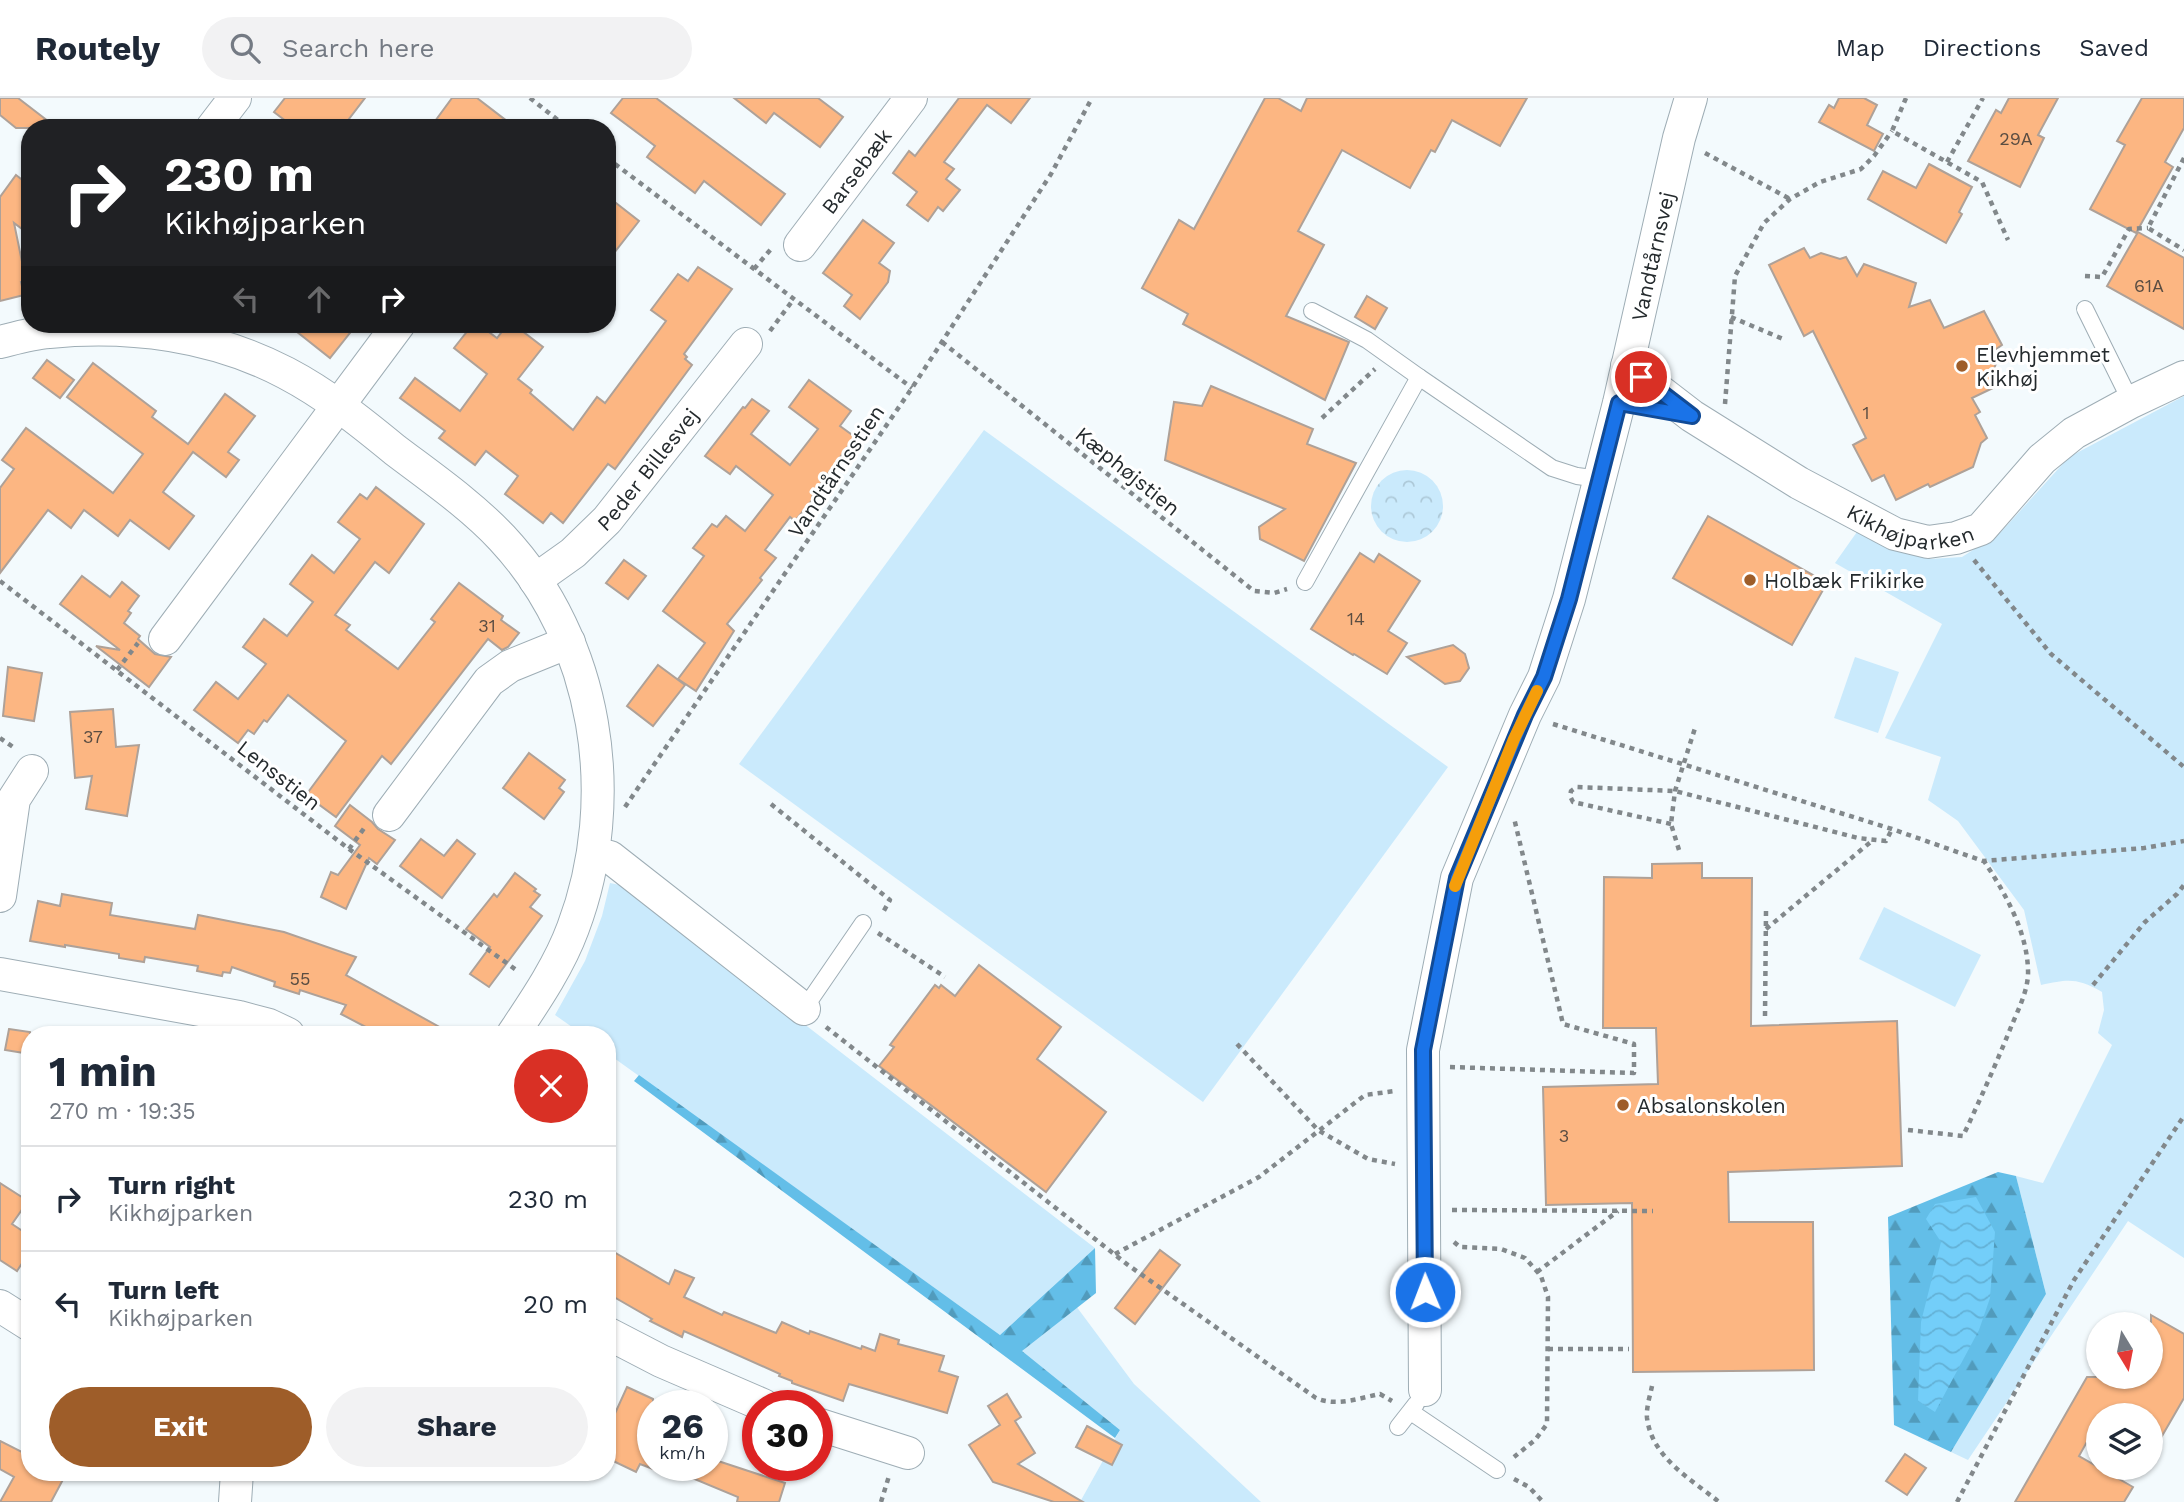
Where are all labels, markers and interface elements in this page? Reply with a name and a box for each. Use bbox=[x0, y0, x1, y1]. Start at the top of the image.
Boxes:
search box bbox=[202, 17, 692, 80]
text: Routely bbox=[35, 29, 160, 68]
icon: search bbox=[226, 29, 264, 67]
text: Search here bbox=[282, 33, 434, 63]
text: Map bbox=[1836, 34, 1885, 62]
text: Directions bbox=[1923, 34, 2041, 62]
text: Saved bbox=[2079, 34, 2149, 62]
street label: Barsebæk bbox=[816, 123, 896, 219]
house number: 29A bbox=[1999, 128, 2033, 149]
text: 230 m bbox=[164, 145, 314, 203]
icon: right bbox=[49, 147, 140, 238]
street label: Vandtårnsvej bbox=[1625, 189, 1679, 324]
text: Kikhøjparken bbox=[164, 204, 366, 242]
house number: 61A bbox=[2134, 275, 2164, 296]
icon: left bbox=[227, 280, 265, 318]
icon: ahead bbox=[300, 280, 338, 318]
icon: right bbox=[373, 280, 411, 318]
place label: Elevhjemmet Kikhøj bbox=[1976, 342, 2110, 391]
pin bbox=[1611, 347, 1671, 407]
icon: arrive bbox=[1622, 358, 1660, 396]
marker: Elevhjemmet Kikhøj bbox=[1954, 358, 1970, 374]
street label: Vandtårnsstien bbox=[782, 400, 890, 542]
house number: 1 bbox=[1862, 402, 1870, 423]
street label: Peder Billesvej bbox=[591, 403, 703, 536]
street label: Kæphøjstien bbox=[1071, 421, 1185, 521]
street label: Kikhøjparken bbox=[1843, 498, 1977, 554]
place label: Holbæk Frikirke bbox=[1764, 568, 1925, 593]
marker: Holbæk Frikirke bbox=[1742, 572, 1758, 588]
house number: 14 bbox=[1347, 608, 1365, 629]
house number: 31 bbox=[478, 615, 496, 636]
house number: 37 bbox=[83, 726, 103, 747]
street label: Lensstien bbox=[232, 735, 326, 815]
house number: 55 bbox=[290, 968, 310, 989]
text: 1 min bbox=[49, 1047, 157, 1096]
button: close bbox=[514, 1049, 588, 1123]
place label: Absalonskolen bbox=[1637, 1093, 1786, 1118]
marker: Absalonskolen bbox=[1615, 1097, 1631, 1113]
text: 270 m · 19:35 bbox=[49, 1098, 196, 1125]
house number: 3 bbox=[1559, 1125, 1569, 1146]
text: Turn right bbox=[108, 1170, 235, 1200]
icon: right bbox=[49, 1180, 87, 1218]
text: 230 m bbox=[508, 1184, 588, 1214]
text: Kikhøjparken bbox=[108, 1200, 253, 1227]
position arrow bbox=[1388, 1255, 1462, 1329]
text: Turn left bbox=[108, 1275, 219, 1305]
icon: left bbox=[49, 1285, 87, 1323]
text: 20 m bbox=[523, 1289, 588, 1319]
text: Kikhøjparken bbox=[108, 1305, 253, 1332]
north arrow bbox=[2086, 1312, 2163, 1390]
map controls bbox=[2086, 1312, 2163, 1480]
button: Exit bbox=[49, 1387, 312, 1467]
button: Share bbox=[326, 1387, 588, 1467]
speed limit sign: 30 bbox=[742, 1390, 833, 1481]
button: layers bbox=[2086, 1403, 2163, 1480]
text: 26 bbox=[661, 1405, 704, 1447]
text: km/h bbox=[659, 1442, 706, 1463]

